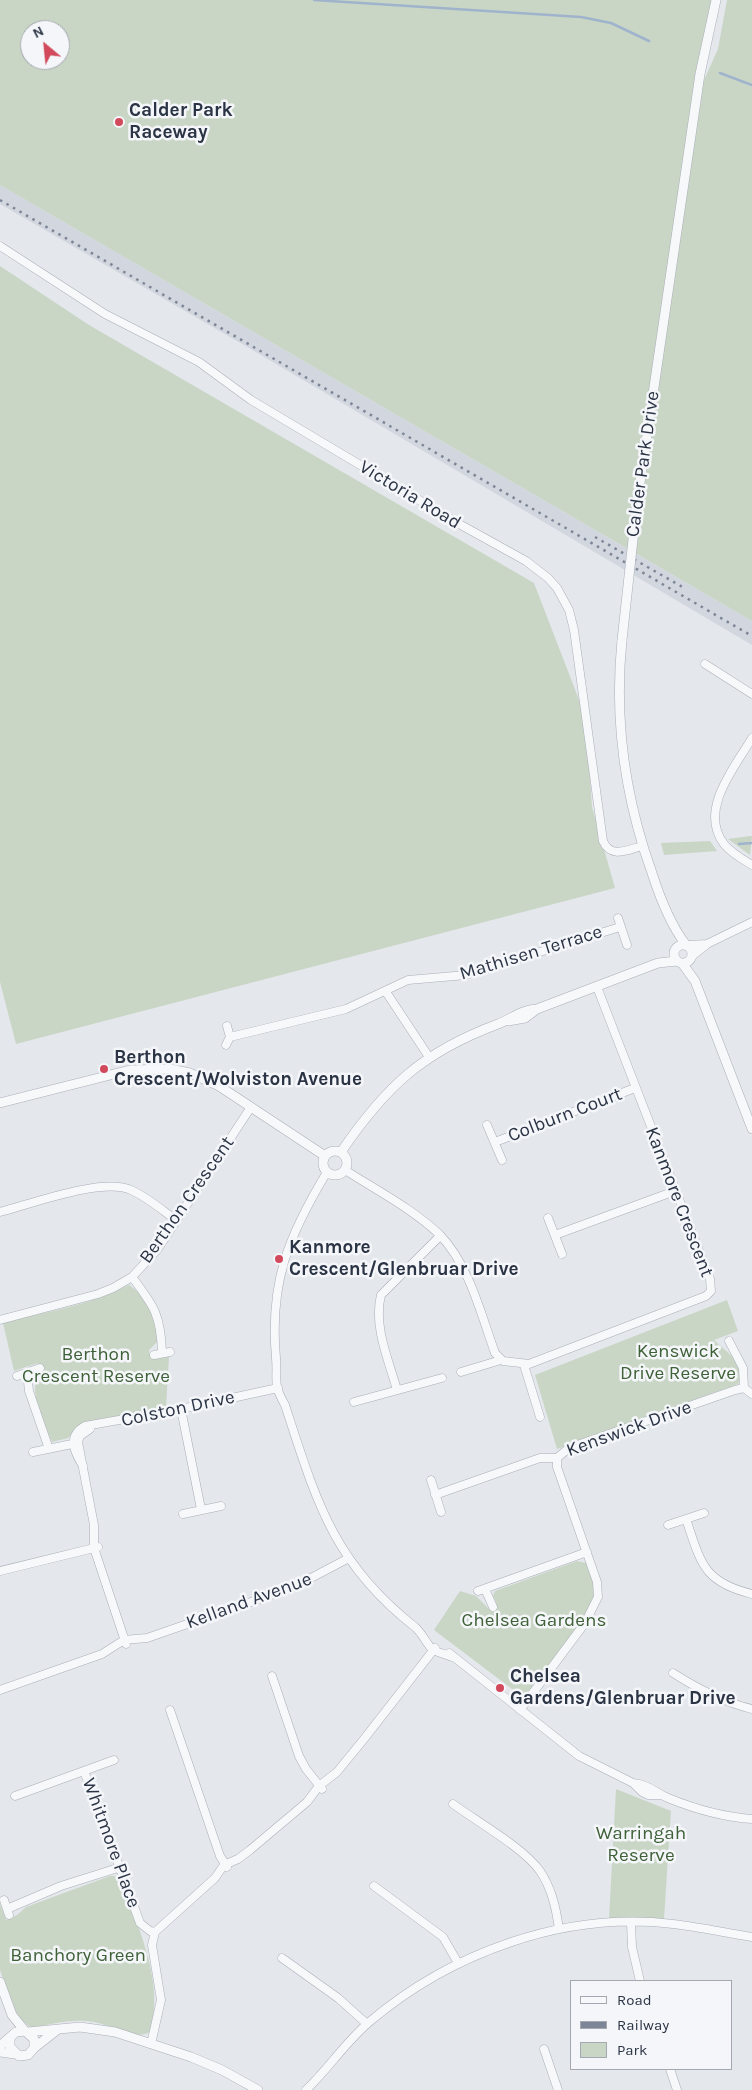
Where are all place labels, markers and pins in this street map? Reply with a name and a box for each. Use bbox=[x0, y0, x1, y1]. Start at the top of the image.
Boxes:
place label: Calder Park Raceway bbox=[129, 100, 233, 144]
marker: Calder Park Raceway bbox=[113, 116, 125, 128]
place label: Berthon Crescent/Wolviston Avenue bbox=[114, 1047, 362, 1091]
marker: Berthon Crescent/Wolviston Avenue bbox=[98, 1063, 110, 1075]
place label: Kanmore Crescent/Glenbruar Drive bbox=[289, 1237, 519, 1281]
marker: Kanmore Crescent/Glenbruar Drive bbox=[273, 1253, 285, 1265]
place label: Chelsea Gardens/Glenbruar Drive bbox=[510, 1666, 736, 1710]
marker: Chelsea Gardens/Glenbruar Drive bbox=[494, 1682, 506, 1694]

